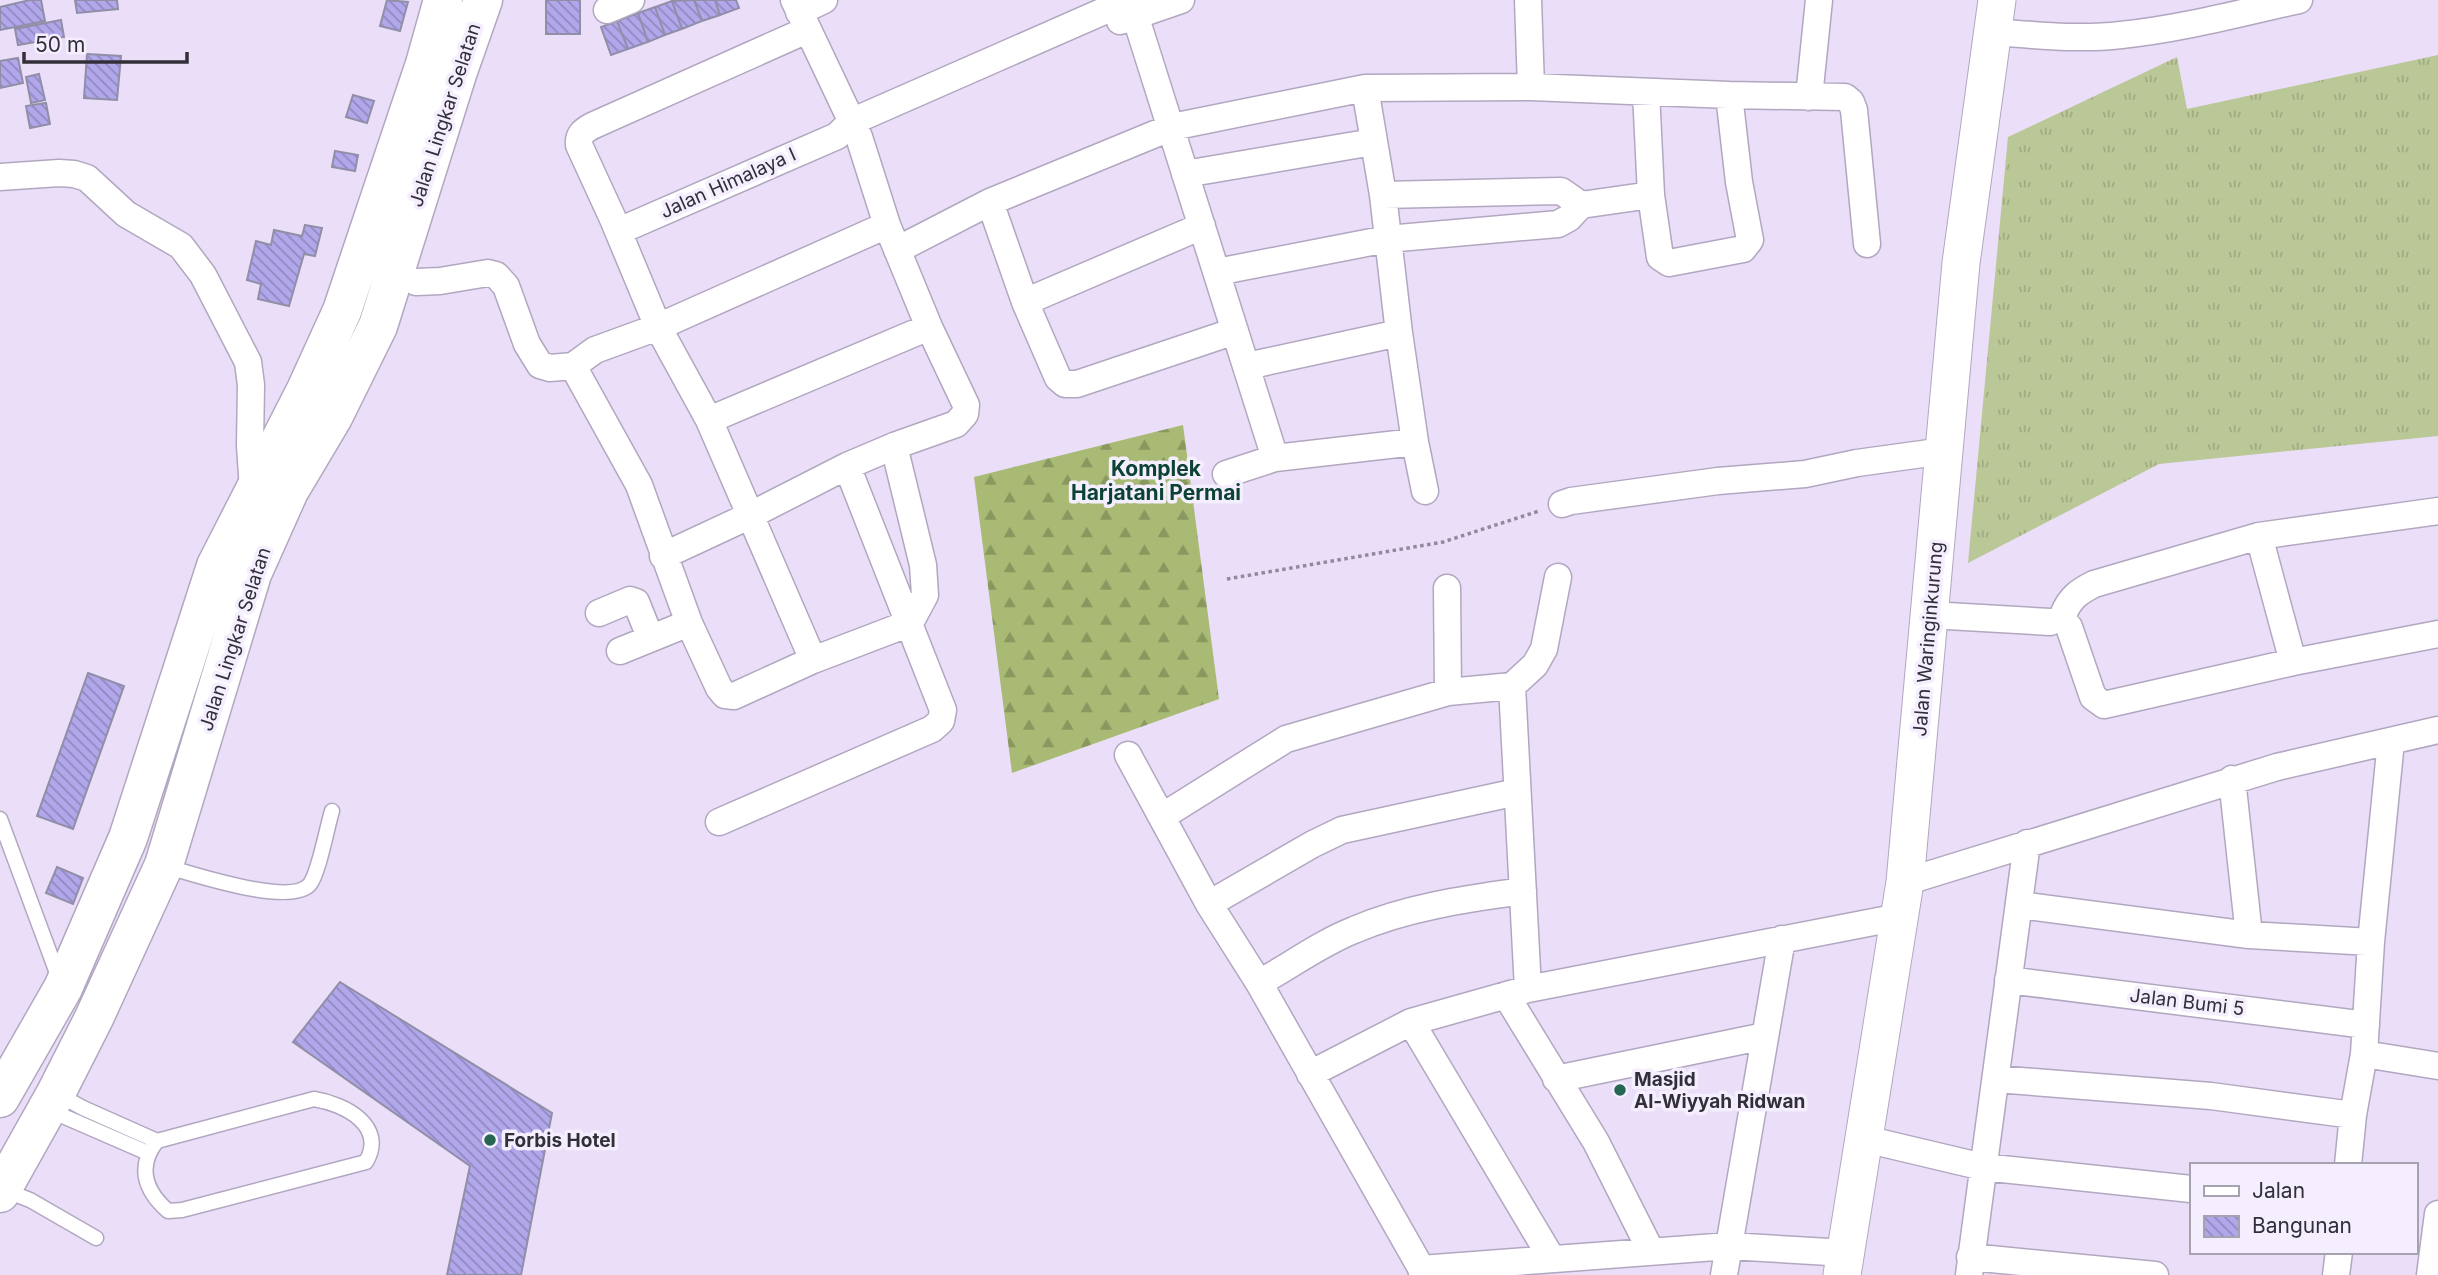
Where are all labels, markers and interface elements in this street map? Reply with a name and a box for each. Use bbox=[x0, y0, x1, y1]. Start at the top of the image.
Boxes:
street label: Jalan Lingkar Selatan bbox=[404, 20, 486, 210]
scale bar bbox=[24, 21, 187, 65]
text: 50 m bbox=[35, 32, 85, 57]
street label: Jalan Himalaya I bbox=[657, 143, 799, 223]
district label: Komplek Harjatani Permai bbox=[1071, 456, 1241, 505]
street label: Jalan Waringinkurung bbox=[1908, 541, 1948, 737]
street label: Jalan Lingkar Selatan bbox=[194, 544, 276, 734]
street label: Jalan Bumi 5 bbox=[2128, 984, 2246, 1020]
place label: Masjid Al-Wiyyah Ridwan bbox=[1634, 1068, 1805, 1113]
marker: Masjid Al-Wiyyah Ridwan bbox=[1612, 1082, 1628, 1098]
place label: Forbis Hotel bbox=[504, 1129, 616, 1152]
marker: Forbis Hotel bbox=[482, 1132, 498, 1148]
legend bbox=[2190, 1163, 2417, 1254]
text: Jalan bbox=[2252, 1178, 2305, 1203]
text: Bangunan bbox=[2252, 1213, 2352, 1238]

